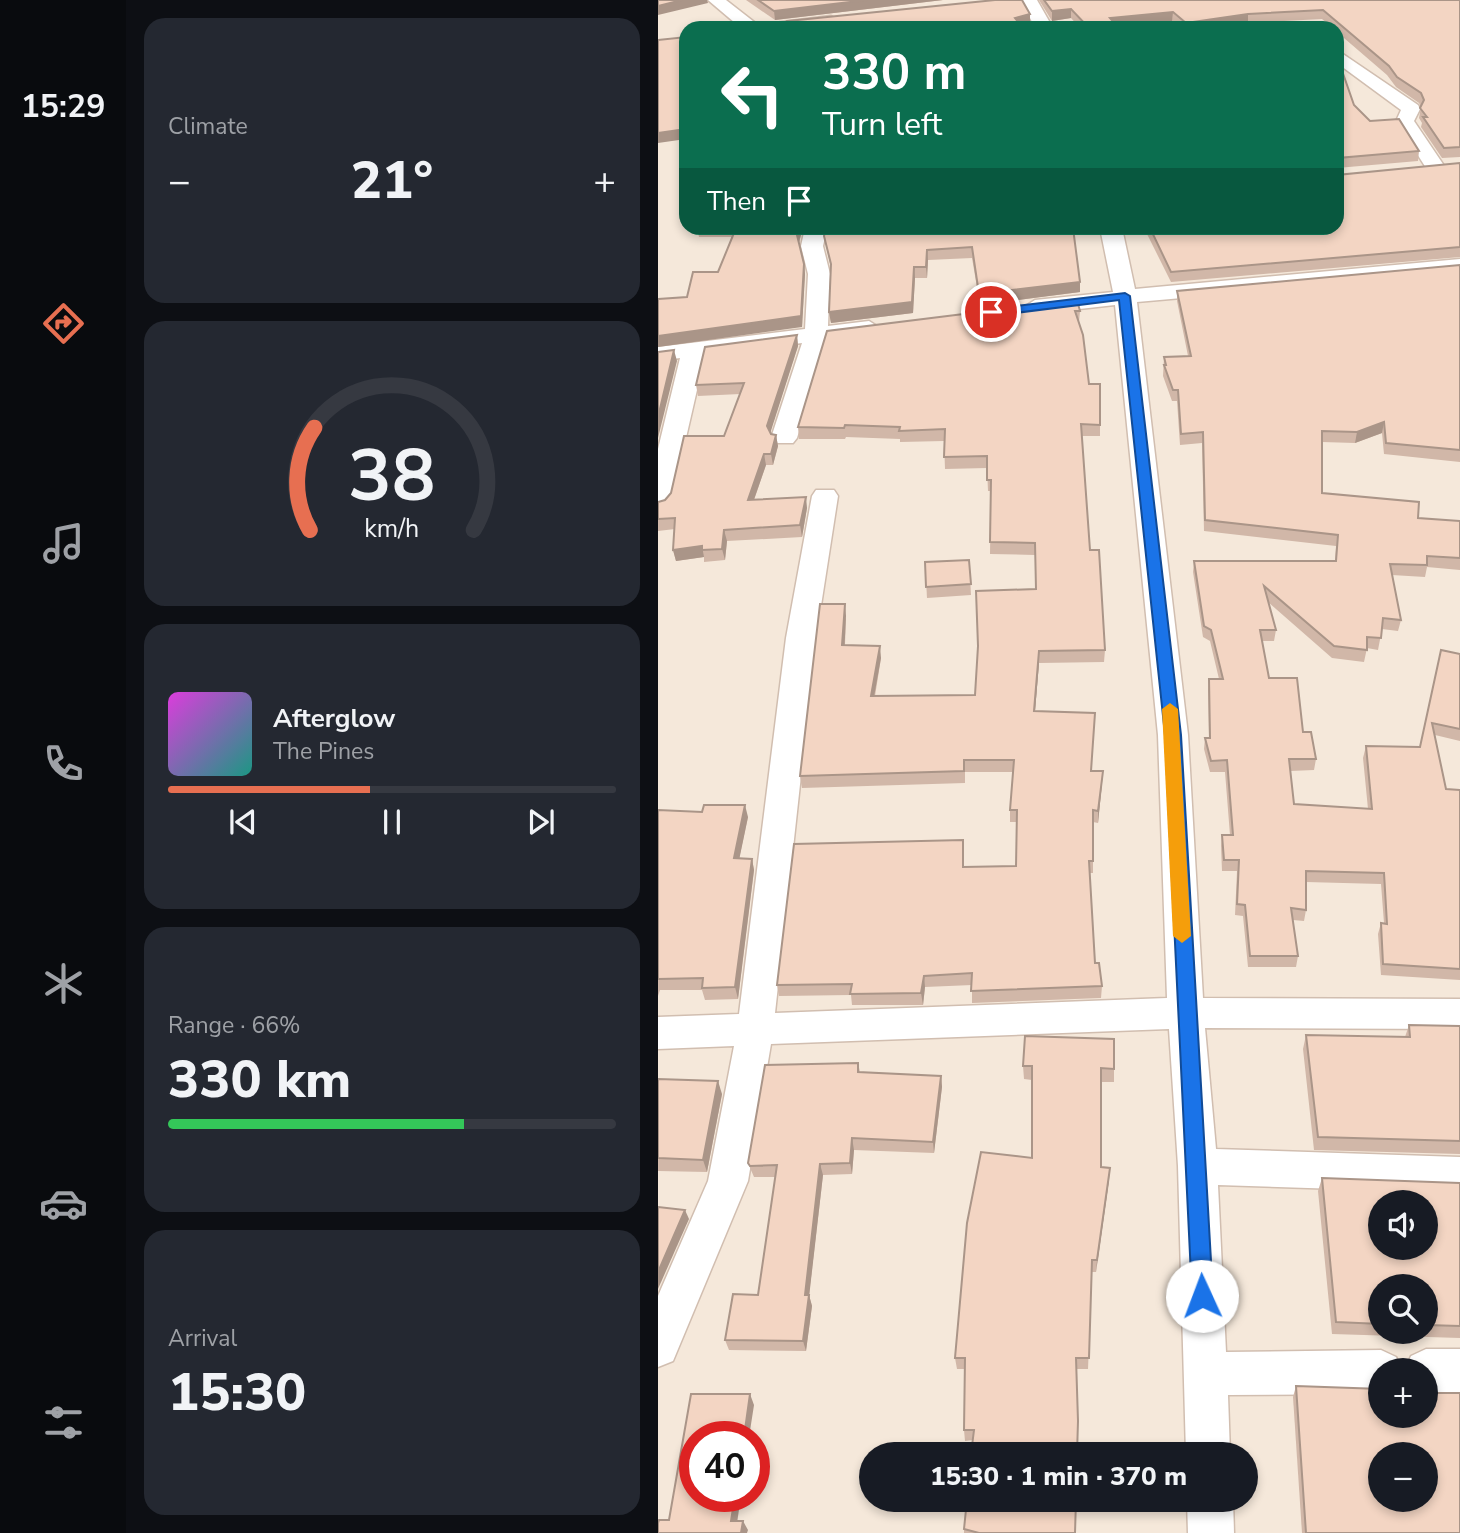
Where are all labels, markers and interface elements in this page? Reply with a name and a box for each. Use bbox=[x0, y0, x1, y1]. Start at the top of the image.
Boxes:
text: 330 m bbox=[822, 39, 966, 106]
icon: left bbox=[707, 49, 798, 140]
text: 15:29 bbox=[21, 85, 105, 128]
text: Turn left bbox=[822, 103, 942, 146]
text: Climate bbox=[168, 111, 248, 142]
text: 21° bbox=[351, 145, 433, 216]
text: − bbox=[168, 156, 191, 207]
text: + bbox=[593, 156, 616, 207]
icon: arrive bbox=[780, 182, 818, 220]
text: Then bbox=[707, 184, 766, 219]
pin bbox=[961, 282, 1021, 342]
icon: arrive bbox=[972, 293, 1010, 331]
icon: directions bbox=[39, 299, 88, 348]
text: 38 bbox=[348, 426, 436, 526]
text: km/h bbox=[364, 511, 420, 545]
icon: music bbox=[39, 519, 88, 568]
text: Afterglow bbox=[273, 701, 396, 736]
text: The Pines bbox=[273, 736, 374, 767]
icon: phone bbox=[39, 739, 88, 788]
icon: previous bbox=[224, 803, 262, 841]
icon: pause bbox=[373, 803, 411, 841]
icon: next bbox=[522, 803, 560, 841]
icon: climate bbox=[39, 959, 88, 1008]
text: Range · 66% bbox=[168, 1010, 300, 1041]
text: 330 km bbox=[168, 1044, 351, 1115]
icon: car bbox=[39, 1179, 88, 1228]
map controls bbox=[1368, 1190, 1438, 1512]
button: sound bbox=[1368, 1190, 1438, 1260]
position arrow bbox=[1165, 1259, 1239, 1333]
button: search bbox=[1368, 1274, 1438, 1344]
text: Arrival bbox=[168, 1323, 237, 1354]
text: 15:30 bbox=[168, 1357, 306, 1428]
button: + bbox=[1368, 1358, 1438, 1428]
icon: filters bbox=[39, 1398, 88, 1447]
speed limit sign: 40 bbox=[679, 1421, 770, 1512]
button: − bbox=[1368, 1442, 1438, 1512]
text: 15:30 · 1 min · 370 m bbox=[930, 1459, 1187, 1494]

